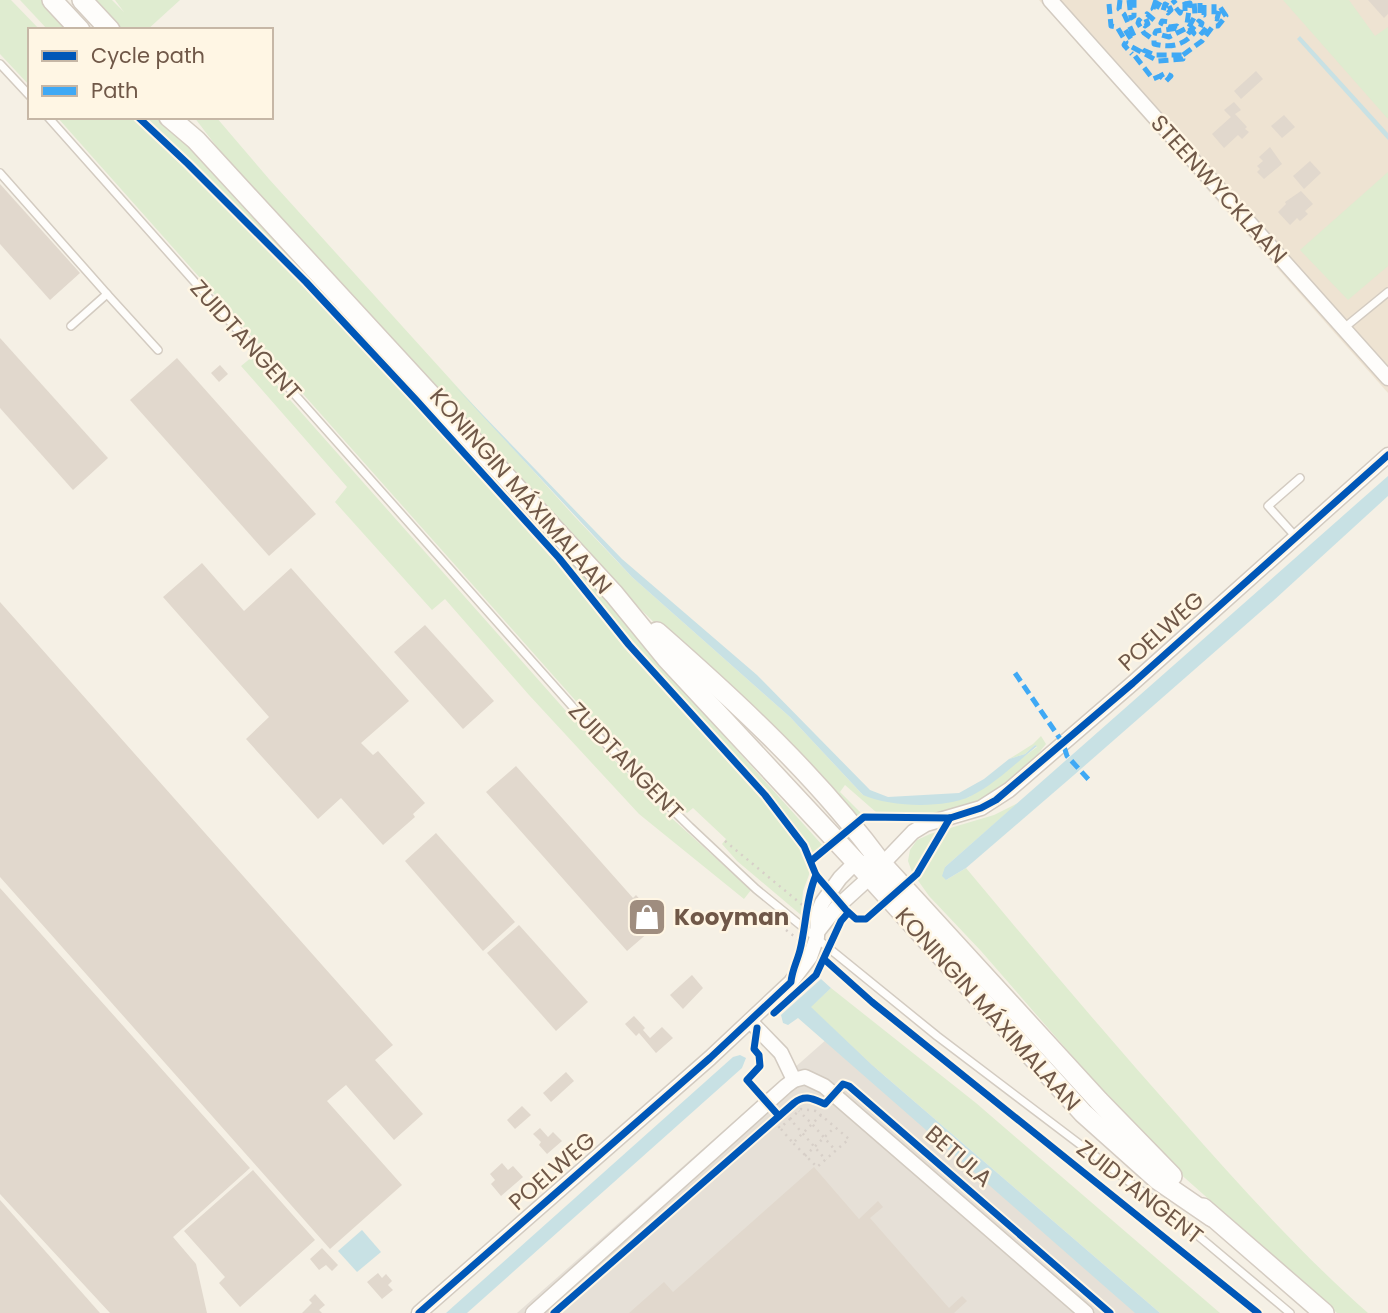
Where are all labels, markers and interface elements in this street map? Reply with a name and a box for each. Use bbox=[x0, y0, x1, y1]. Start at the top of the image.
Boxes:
legend bbox=[28, 28, 273, 119]
text: Cycle path bbox=[91, 41, 205, 70]
text: Path bbox=[91, 76, 138, 105]
street label: STEENWYCKLAAN bbox=[1143, 108, 1295, 270]
street label: ZUIDTANGENT bbox=[183, 273, 309, 407]
street label: KONINGIN MÁXIMALAAN bbox=[423, 381, 619, 601]
street label: POELWEG bbox=[1111, 584, 1211, 678]
street label: ZUIDTANGENT bbox=[562, 695, 690, 827]
shop icon: Kooyman bbox=[626, 896, 668, 938]
street label: KONINGIN MÁXIMALAAN bbox=[888, 900, 1088, 1118]
place label: Kooyman bbox=[674, 901, 789, 933]
street label: BETULA bbox=[919, 1118, 999, 1194]
street label: POELWEG bbox=[502, 1124, 602, 1218]
street label: ZUIDTANGENT bbox=[1070, 1133, 1210, 1251]

